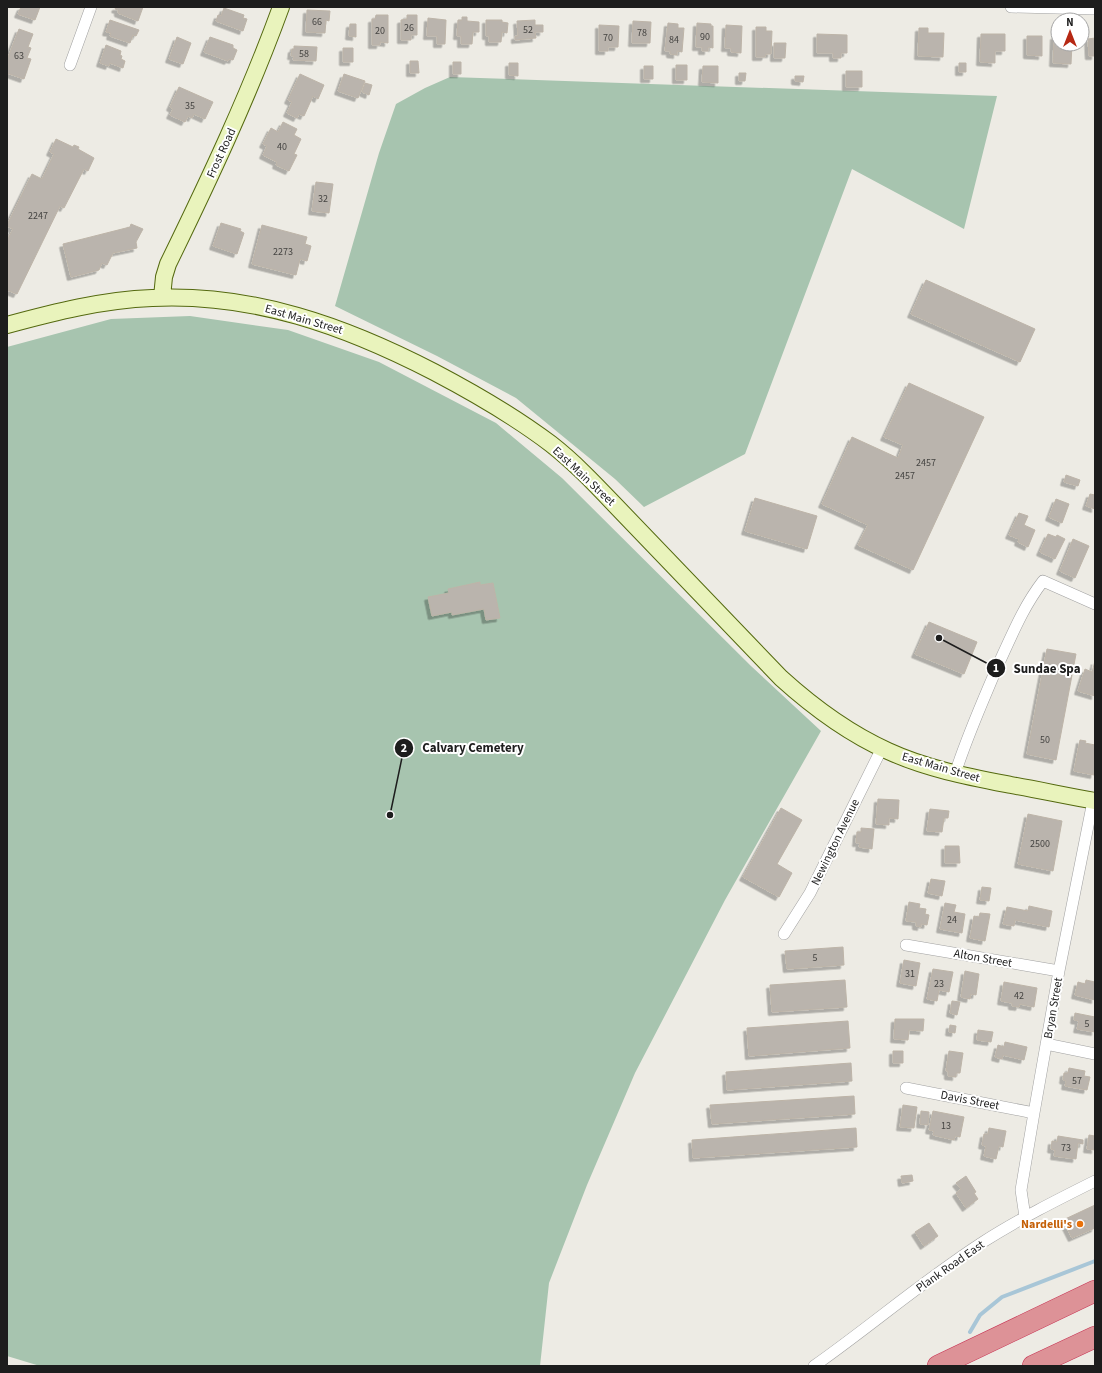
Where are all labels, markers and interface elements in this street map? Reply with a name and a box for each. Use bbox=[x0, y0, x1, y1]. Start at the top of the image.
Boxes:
north arrow bbox=[1050, 12, 1090, 52]
house number: 66 bbox=[312, 15, 322, 29]
text: N bbox=[1066, 15, 1074, 30]
house number: 26 bbox=[404, 21, 414, 35]
house number: 52 bbox=[523, 23, 533, 37]
house number: 20 bbox=[375, 24, 385, 38]
house number: 78 bbox=[637, 26, 647, 40]
house number: 90 bbox=[700, 30, 710, 44]
house number: 70 bbox=[603, 31, 613, 45]
house number: 84 bbox=[669, 33, 679, 47]
house number: 58 bbox=[299, 47, 309, 61]
house number: 63 bbox=[14, 49, 24, 63]
house number: 35 bbox=[185, 99, 195, 113]
street label: Frost Road bbox=[203, 126, 240, 181]
house number: 40 bbox=[277, 140, 287, 154]
house number: 32 bbox=[318, 192, 328, 206]
house number: 2247 bbox=[28, 209, 48, 223]
house number: 2273 bbox=[273, 245, 293, 259]
street label: East Main Street bbox=[263, 300, 345, 339]
street label: East Main Street bbox=[548, 443, 619, 510]
house number: 2457 bbox=[916, 456, 936, 470]
house number: 2457 bbox=[895, 469, 915, 483]
callout: Sundae Spa bbox=[986, 656, 1089, 681]
text: 1 bbox=[993, 660, 999, 677]
text: Sundae Spa bbox=[1013, 660, 1081, 678]
house number: 50 bbox=[1040, 733, 1050, 747]
callout: Calvary Cemetery bbox=[394, 735, 531, 760]
text: Calvary Cemetery bbox=[422, 739, 524, 757]
text: 2 bbox=[401, 740, 407, 757]
street label: East Main Street bbox=[900, 748, 982, 787]
street label: Newington Avenue bbox=[807, 796, 864, 888]
house number: 2500 bbox=[1030, 837, 1050, 851]
house number: 24 bbox=[947, 913, 957, 927]
street label: Alton Street bbox=[952, 945, 1013, 972]
house number: 5 bbox=[813, 951, 818, 965]
house number: 31 bbox=[905, 967, 915, 981]
street label: Bryan Street bbox=[1040, 976, 1067, 1040]
house number: 23 bbox=[934, 977, 944, 991]
house number: 42 bbox=[1014, 989, 1024, 1003]
house number: 5 bbox=[1085, 1017, 1090, 1031]
house number: 57 bbox=[1072, 1074, 1082, 1088]
street label: Davis Street bbox=[939, 1086, 1001, 1115]
house number: 13 bbox=[941, 1119, 951, 1133]
house number: 73 bbox=[1061, 1141, 1071, 1155]
place label: Nardelli's bbox=[1021, 1216, 1072, 1233]
marker: Nardelli's bbox=[1075, 1219, 1085, 1229]
street label: Plank Road East bbox=[913, 1236, 988, 1296]

